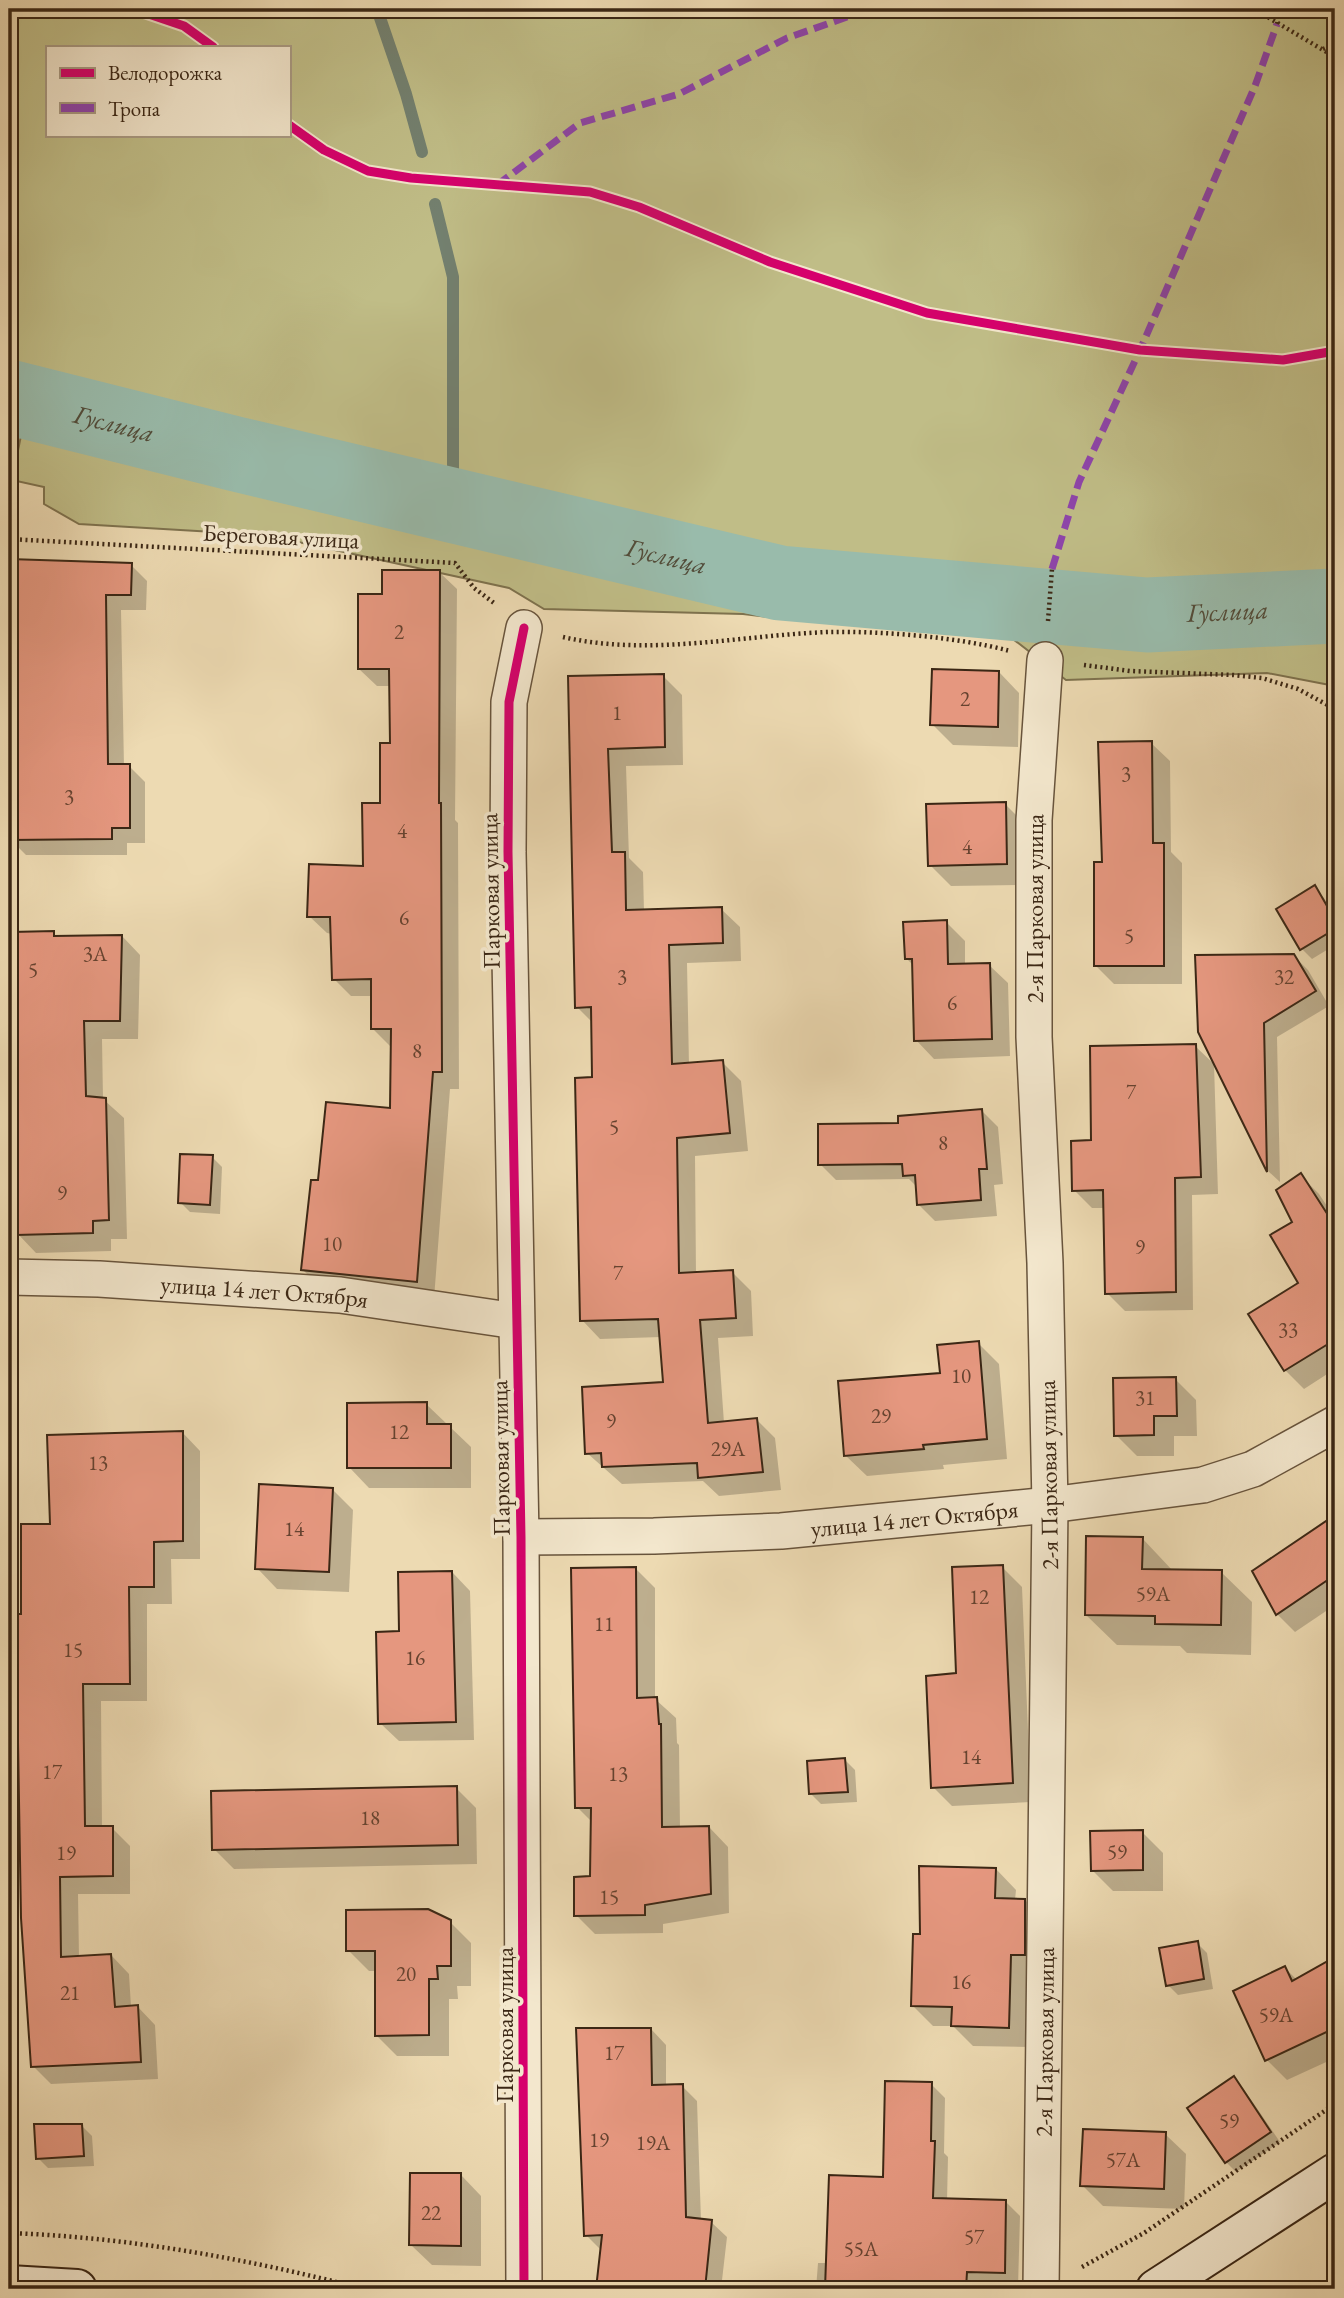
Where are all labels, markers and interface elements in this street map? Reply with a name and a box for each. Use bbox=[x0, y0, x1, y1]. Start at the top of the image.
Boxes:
legend bbox=[46, 46, 290, 136]
text: Велодорожка bbox=[108, 59, 223, 86]
text: Тропа bbox=[108, 95, 161, 122]
water label: Гуслица bbox=[69, 397, 158, 450]
street label: Береговая улица bbox=[202, 516, 361, 556]
water label: Гуслица bbox=[621, 530, 710, 582]
water label: Гуслица bbox=[1185, 592, 1269, 630]
house number: 2 bbox=[394, 618, 404, 645]
house number: 2 bbox=[960, 685, 970, 712]
house number: 1 bbox=[612, 699, 622, 726]
house number: 3 bbox=[1121, 760, 1131, 787]
house number: 3 bbox=[64, 783, 74, 810]
street label: Парковая улица bbox=[473, 812, 507, 969]
street label: 2-я Парковая улица bbox=[1018, 812, 1050, 1003]
house number: 4 bbox=[397, 817, 408, 844]
house number: 4 bbox=[962, 833, 973, 860]
house number: 6 bbox=[399, 904, 409, 931]
house number: 5 bbox=[1124, 922, 1134, 949]
house number: 3А bbox=[83, 940, 108, 967]
house number: 5 bbox=[28, 956, 38, 983]
house number: 3 bbox=[617, 963, 627, 990]
house number: 32 bbox=[1274, 963, 1294, 990]
house number: 6 bbox=[947, 989, 957, 1016]
house number: 8 bbox=[412, 1037, 422, 1064]
house number: 7 bbox=[1126, 1078, 1137, 1105]
house number: 5 bbox=[609, 1113, 619, 1140]
house number: 8 bbox=[938, 1129, 948, 1156]
house number: 9 bbox=[57, 1179, 67, 1206]
house number: 10 bbox=[322, 1230, 342, 1257]
house number: 9 bbox=[1135, 1233, 1145, 1260]
house number: 7 bbox=[613, 1259, 624, 1286]
street label: улица 14 лет Октября bbox=[160, 1268, 371, 1315]
house number: 33 bbox=[1278, 1316, 1298, 1343]
house number: 10 bbox=[951, 1362, 971, 1389]
street label: Парковая улица bbox=[483, 1379, 517, 1536]
street label: 2-я Парковая улица bbox=[1031, 1379, 1065, 1570]
house number: 31 bbox=[1135, 1384, 1155, 1411]
house number: 29 bbox=[871, 1402, 891, 1429]
house number: 9 bbox=[606, 1407, 616, 1434]
house number: 12 bbox=[389, 1418, 409, 1445]
house number: 29А bbox=[711, 1435, 746, 1462]
house number: 13 bbox=[88, 1449, 108, 1476]
street label: улица 14 лет Октября bbox=[809, 1493, 1020, 1544]
house number: 14 bbox=[284, 1515, 305, 1542]
house number: 59А bbox=[1136, 1580, 1171, 1607]
house number: 12 bbox=[969, 1583, 989, 1610]
house number: 11 bbox=[594, 1610, 614, 1637]
house number: 15 bbox=[63, 1636, 83, 1663]
house number: 16 bbox=[405, 1644, 425, 1671]
house number: 14 bbox=[961, 1743, 982, 1770]
house number: 17 bbox=[42, 1758, 63, 1785]
house number: 13 bbox=[608, 1760, 628, 1787]
house number: 18 bbox=[360, 1804, 380, 1831]
house number: 59 bbox=[1107, 1838, 1127, 1865]
house number: 19 bbox=[56, 1839, 76, 1866]
house number: 15 bbox=[599, 1883, 619, 1910]
street label: 2-я Парковая улица bbox=[1027, 1946, 1060, 2137]
street label: Парковая улица bbox=[489, 1947, 520, 2103]
house number: 20 bbox=[396, 1960, 416, 1987]
house number: 16 bbox=[951, 1968, 971, 1995]
house number: 21 bbox=[60, 1979, 80, 2006]
house number: 59А bbox=[1259, 2001, 1294, 2028]
house number: 17 bbox=[604, 2039, 625, 2066]
house number: 59 bbox=[1219, 2107, 1239, 2134]
house number: 19 bbox=[589, 2126, 609, 2153]
house number: 19А bbox=[636, 2129, 671, 2156]
house number: 57А bbox=[1106, 2146, 1141, 2173]
house number: 22 bbox=[421, 2199, 441, 2226]
house number: 57 bbox=[964, 2223, 985, 2250]
house number: 55А bbox=[844, 2235, 879, 2262]

